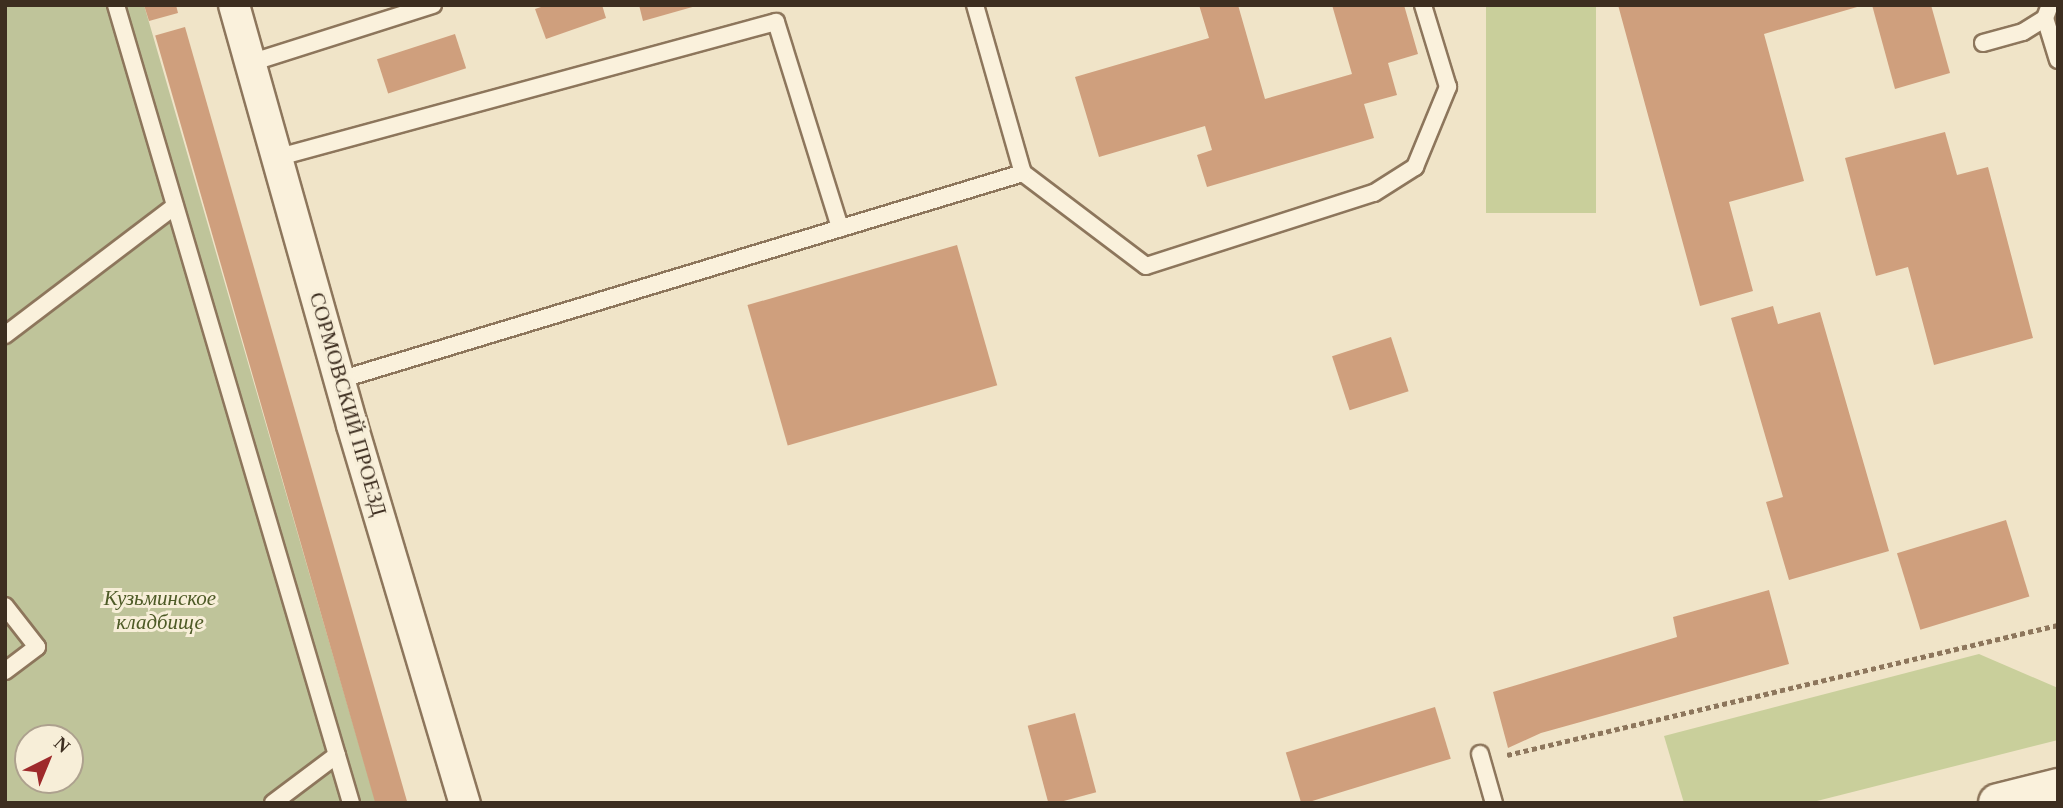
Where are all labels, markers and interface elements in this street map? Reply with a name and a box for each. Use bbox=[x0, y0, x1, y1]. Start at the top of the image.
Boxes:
street label: СОРМОВСКИЙ ПРОЕЗД bbox=[304, 289, 392, 519]
park label: Кузьминское кладбище bbox=[104, 585, 216, 635]
north arrow bbox=[14, 724, 84, 794]
text: N bbox=[50, 732, 74, 757]

